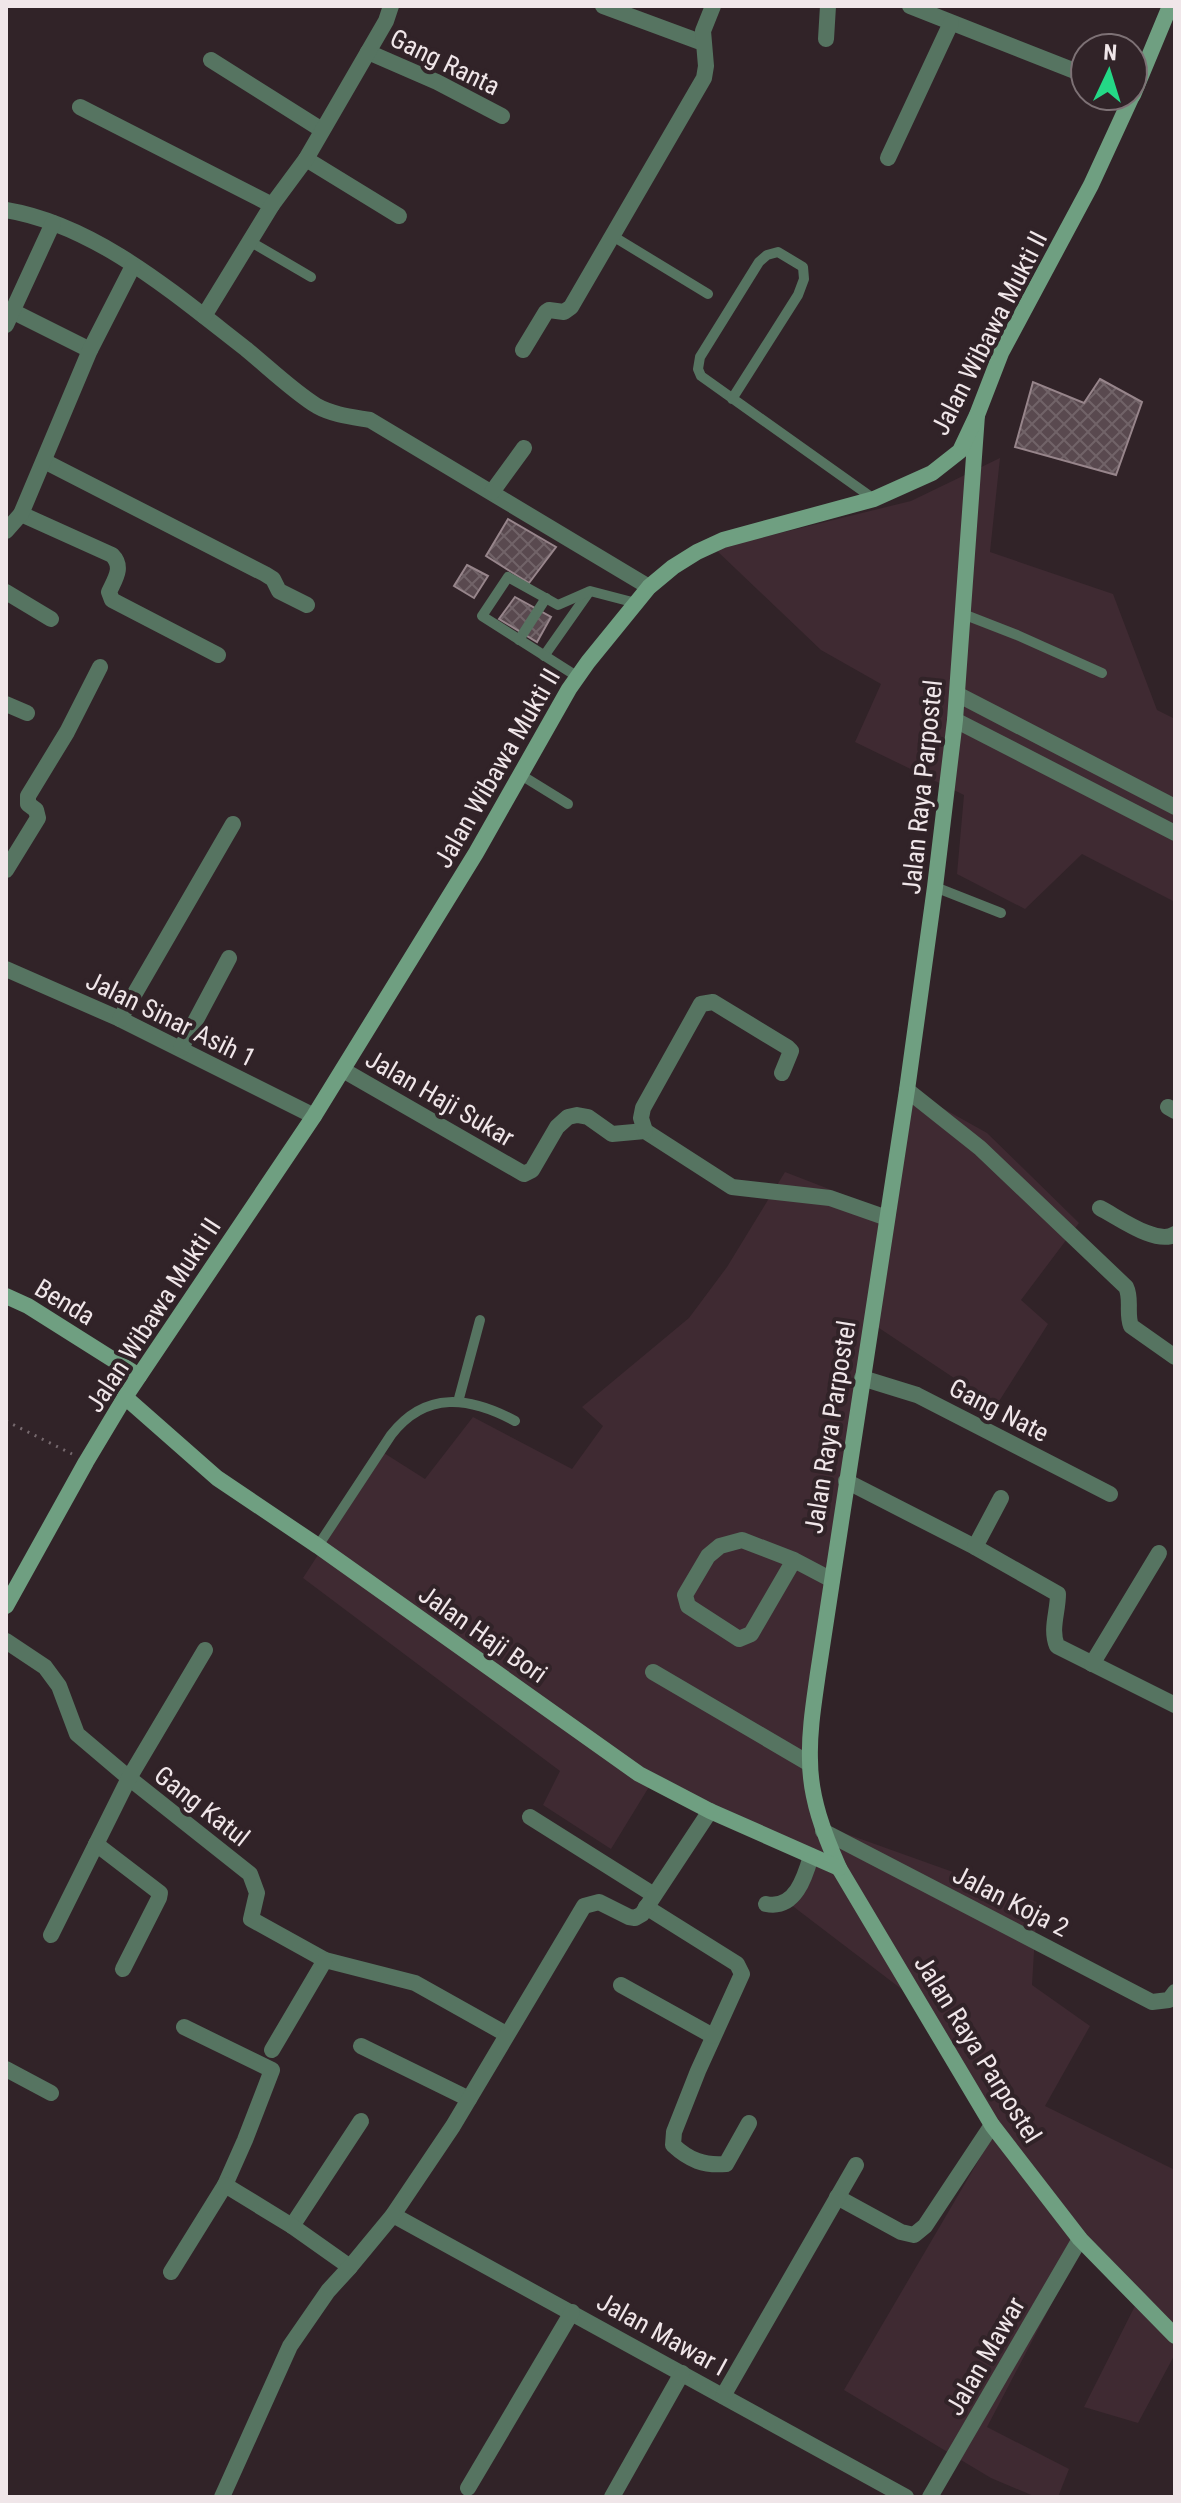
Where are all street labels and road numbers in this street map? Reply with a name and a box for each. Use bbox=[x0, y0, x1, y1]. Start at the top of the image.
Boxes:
street label: Gang Ranta bbox=[385, 23, 505, 101]
street label: Jalan Wibawa Mukti II bbox=[925, 226, 1053, 440]
street label: Jalan Wibawa Mukti II bbox=[428, 663, 566, 873]
street label: Jalan Raya Parpostel bbox=[896, 678, 948, 896]
street label: Jalan Sinar Asih 1 bbox=[81, 965, 261, 1073]
street label: Jalan Haji Sukar bbox=[360, 1043, 520, 1153]
street label: Jalan Wibawa Mukti II bbox=[79, 1213, 227, 1417]
street label: Benda bbox=[30, 1273, 100, 1331]
street label: Jalan Raya Parpostel bbox=[798, 1318, 862, 1536]
street label: Gang Nate bbox=[944, 1372, 1054, 1448]
street label: Jalan Haji Bori bbox=[413, 1579, 553, 1689]
street label: Gang Katul bbox=[149, 1760, 255, 1852]
street label: Jalan Koja 2 bbox=[948, 1859, 1074, 1943]
street label: Jalan Raya Parpostel bbox=[908, 1950, 1048, 2148]
street label: Jalan Mawar I bbox=[592, 2286, 732, 2382]
street label: Jalan Mawar bbox=[939, 2292, 1031, 2420]

